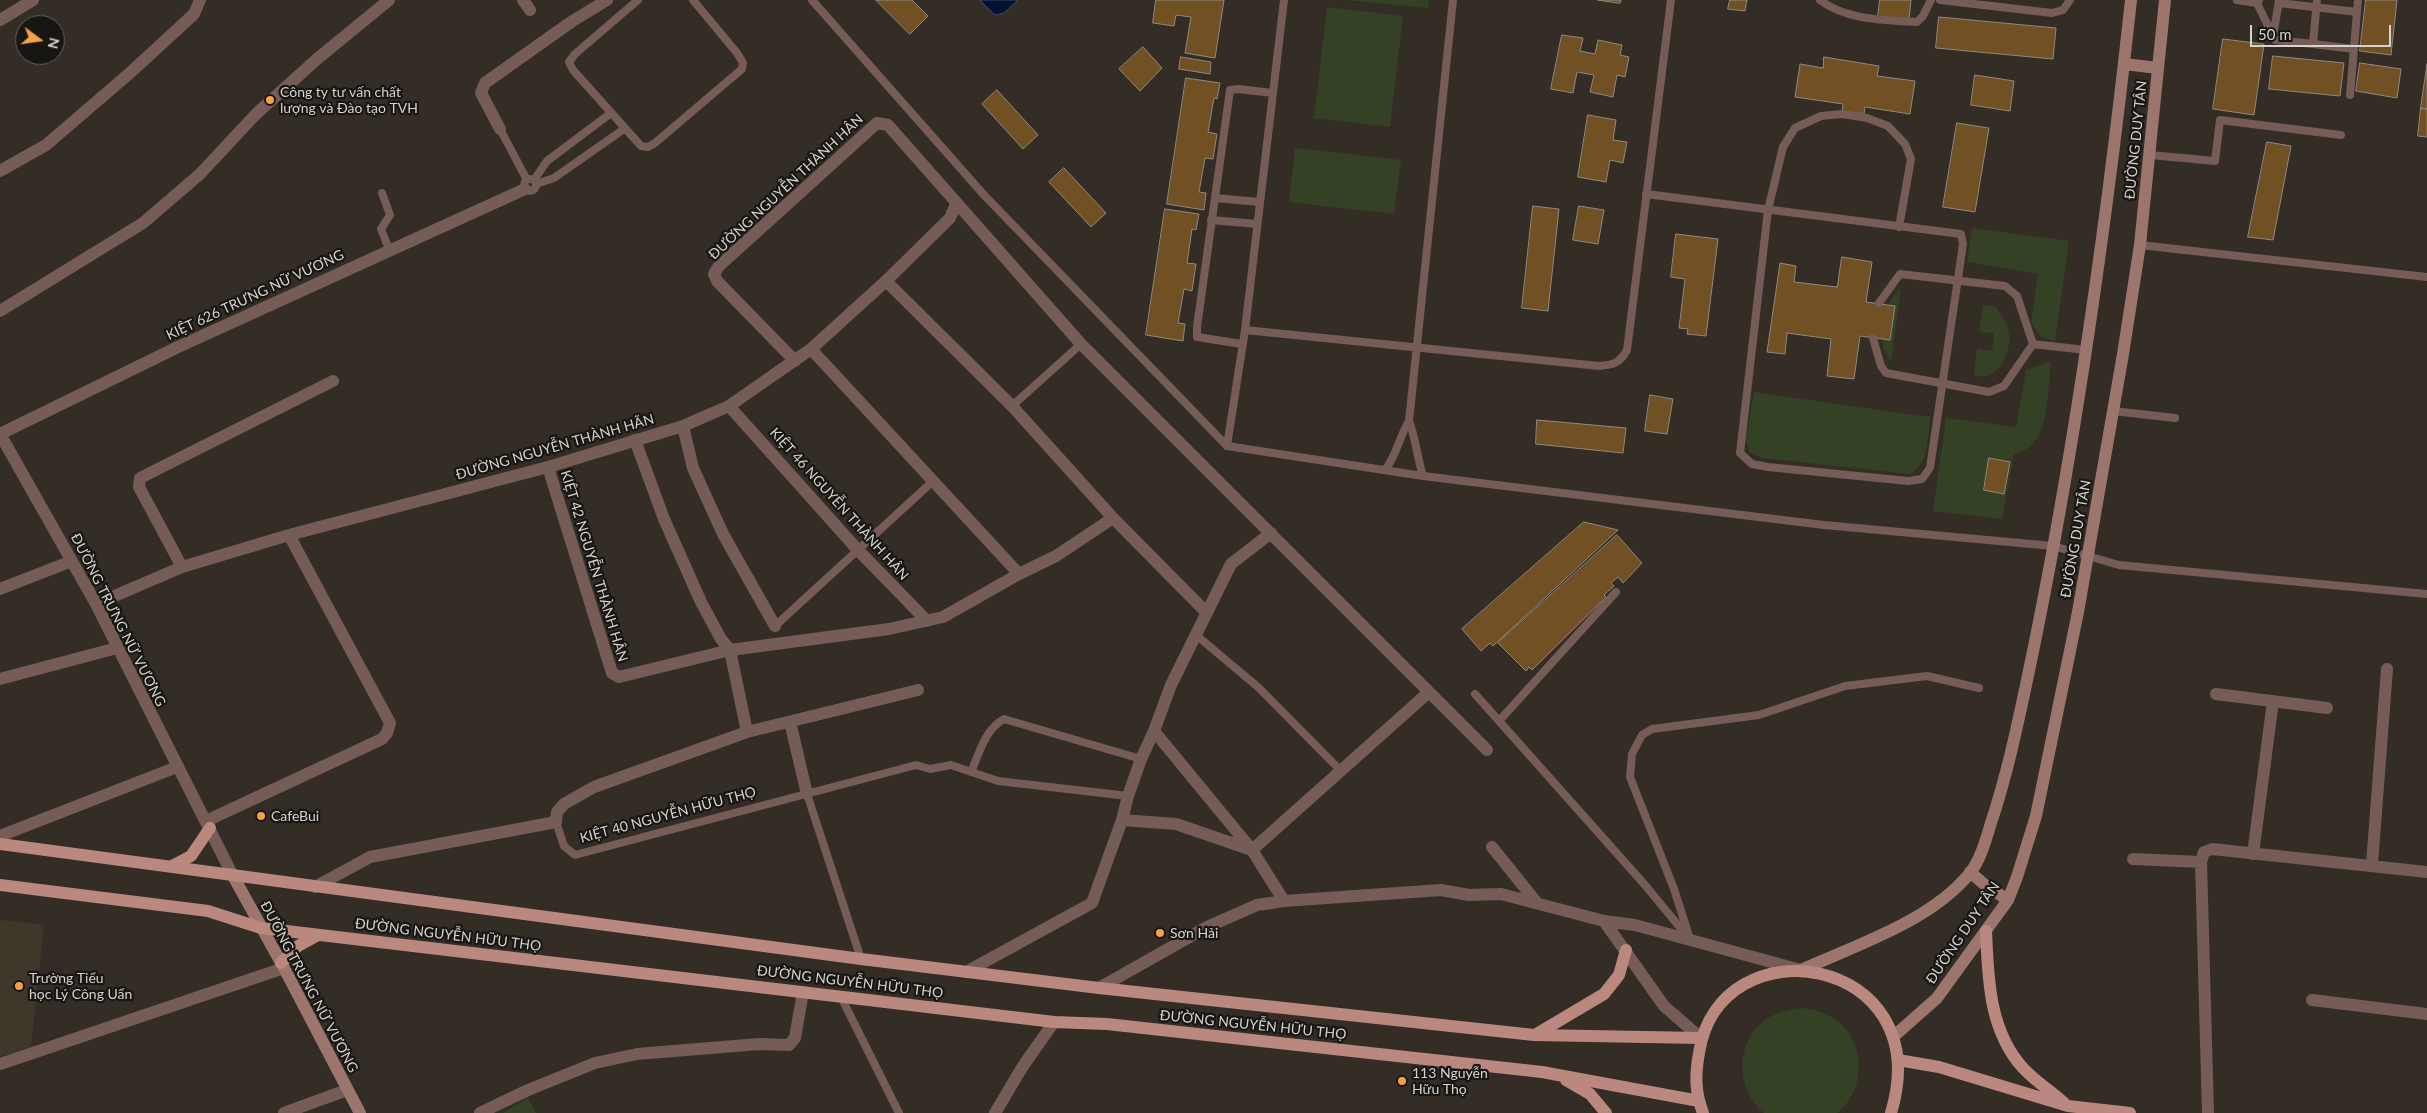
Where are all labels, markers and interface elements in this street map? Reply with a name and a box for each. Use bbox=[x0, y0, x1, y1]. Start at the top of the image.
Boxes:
north arrow bbox=[15, 15, 65, 65]
scale bar bbox=[2252, 15, 2393, 47]
text: 50 m bbox=[2258, 25, 2292, 43]
text: N bbox=[45, 36, 64, 51]
street label: ĐƯỜNG DUY TÂN bbox=[2121, 80, 2151, 200]
place label: Công ty tư vấn chất lượng và Đào tạo TVH bbox=[280, 84, 418, 116]
marker: Công ty tư vấn chất lượng và Đào tạo TVH bbox=[264, 94, 276, 106]
street label: ĐƯỜNG NGUYỄN THÀNH HÂN bbox=[705, 111, 867, 263]
street label: KIỆT 626 TRƯNG NỮ VƯƠNG bbox=[163, 246, 347, 344]
street label: ĐƯỜNG NGUYỄN THÀNH HÃN bbox=[454, 411, 656, 483]
street label: KIỆT 46 NGUYỄN THÀNH HÂN bbox=[766, 424, 912, 584]
street label: KIỆT 42 NGUYỄN THÀNH HÂN bbox=[557, 468, 631, 664]
street label: ĐƯỜNG DUY TÂN bbox=[2057, 479, 2095, 599]
street label: ĐƯỜNG TRƯNG NỮ VƯƠNG bbox=[67, 531, 169, 709]
street label: KIỆT 40 NGUYỄN HỮU THỌ bbox=[578, 783, 758, 847]
place label: CafeBui bbox=[271, 808, 319, 824]
marker: CafeBui bbox=[255, 810, 267, 822]
street label: ĐƯỜNG DUY TÂN bbox=[1923, 879, 2003, 987]
street label: ĐƯỜNG TRƯNG NỮ VƯƠNG bbox=[257, 898, 361, 1076]
street label: ĐƯỜNG NGUYỄN HỮU THỌ bbox=[354, 915, 542, 955]
place label: Sơn Hải bbox=[1170, 925, 1218, 941]
marker: Sơn Hải bbox=[1154, 927, 1166, 939]
street label: ĐƯỜNG NGUYỄN HỮU THỌ bbox=[756, 962, 944, 1002]
place label: Trường Tiểu học Lý Công Uẩn bbox=[29, 970, 132, 1002]
marker: Trường Tiểu học Lý Công Uẩn bbox=[13, 980, 25, 992]
street label: ĐƯỜNG NGUYỄN HỮU THỌ bbox=[1159, 1007, 1347, 1043]
place label: 113 Nguyễn Hữu Thọ bbox=[1412, 1065, 1488, 1098]
marker: 113 Nguyễn Hữu Thọ bbox=[1396, 1075, 1408, 1087]

